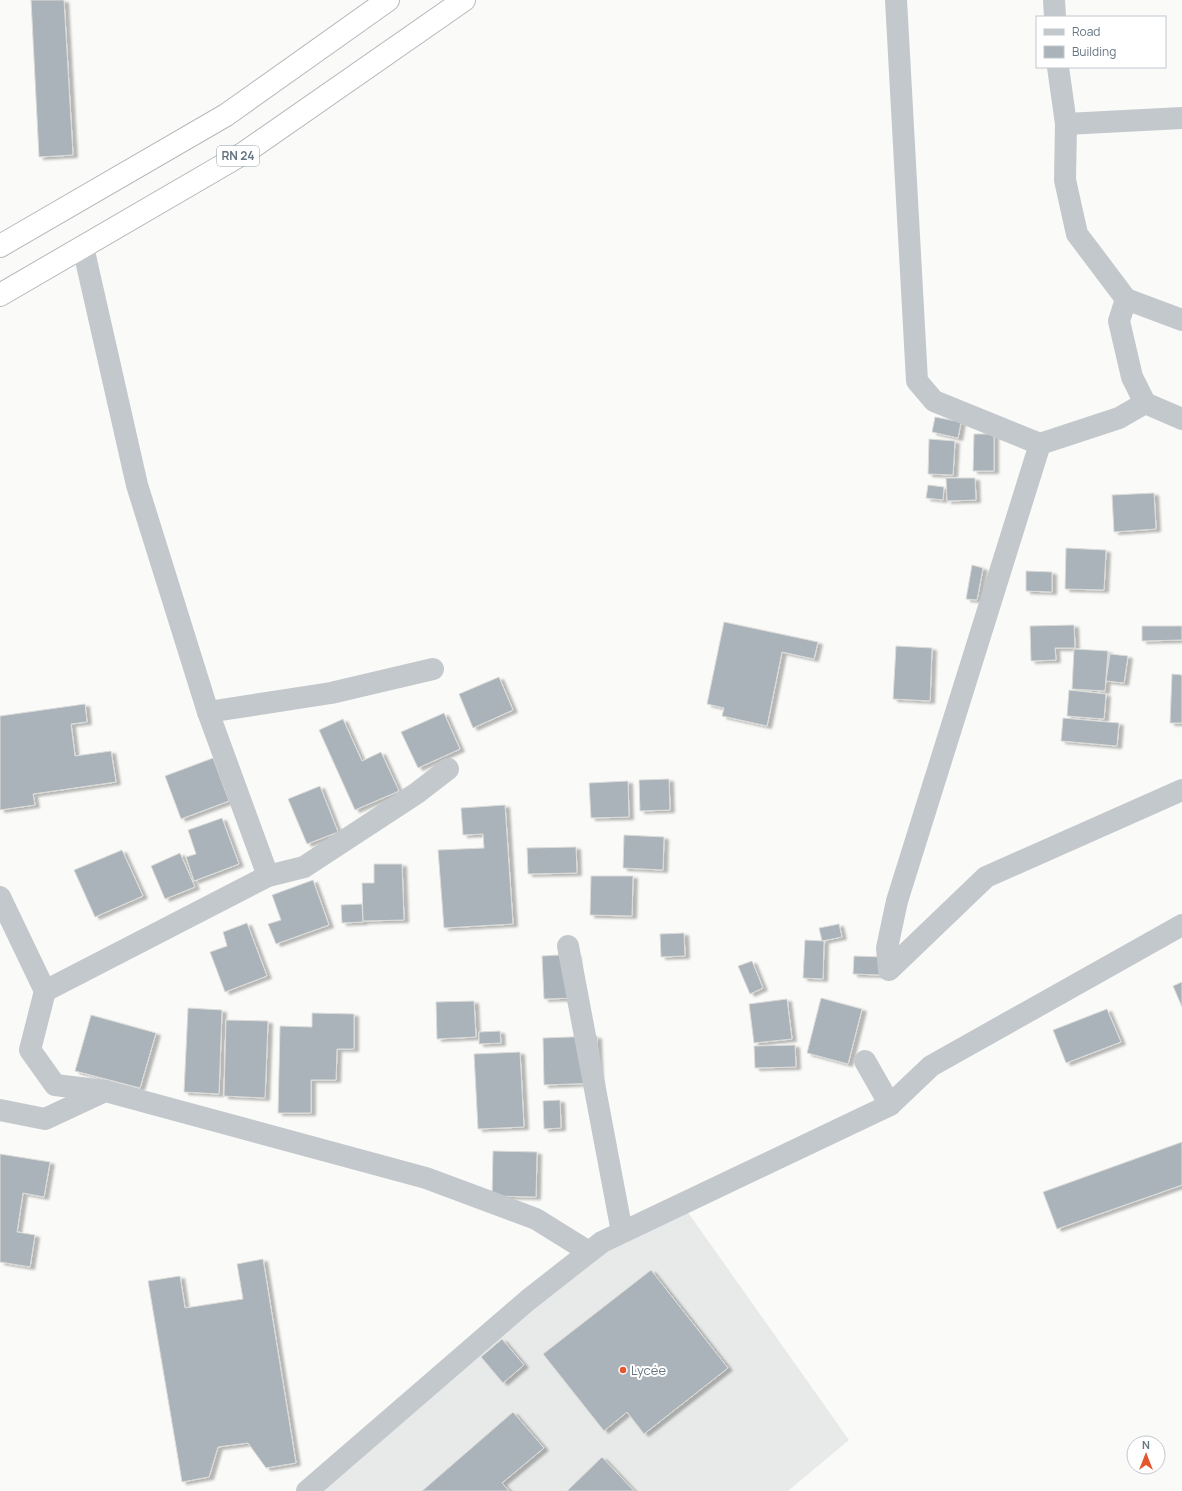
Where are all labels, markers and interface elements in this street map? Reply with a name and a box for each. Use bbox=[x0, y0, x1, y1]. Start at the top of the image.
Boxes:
legend bbox=[1036, 16, 1166, 68]
text: Road bbox=[1072, 23, 1100, 40]
text: Building bbox=[1072, 43, 1116, 60]
road number: RN 24 bbox=[217, 146, 259, 166]
place label: Lycée bbox=[631, 1361, 666, 1379]
marker: Lycée bbox=[618, 1365, 628, 1375]
north arrow bbox=[1126, 1435, 1166, 1475]
text: N bbox=[1142, 1437, 1150, 1452]

